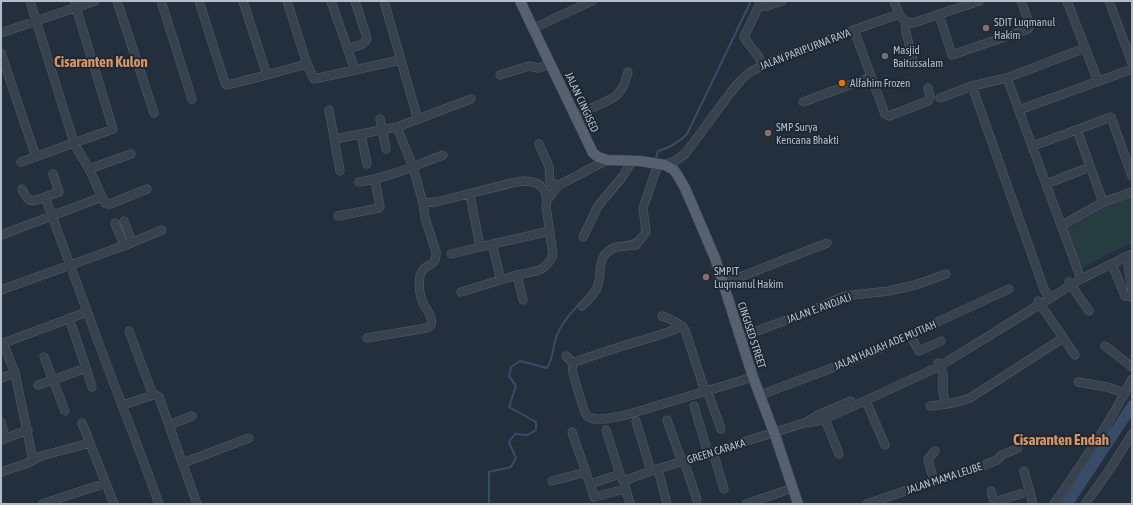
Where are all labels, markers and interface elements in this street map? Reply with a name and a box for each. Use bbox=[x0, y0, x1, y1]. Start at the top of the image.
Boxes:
place label: SDIT Luqmanul Hakim bbox=[994, 16, 1055, 41]
marker: SDIT Luqmanul Hakim bbox=[981, 23, 991, 33]
street label: JALAN PARIPURNA RAYA bbox=[758, 26, 853, 72]
place label: Masjid Baitussalam bbox=[893, 44, 943, 69]
marker: Masjid Baitussalam bbox=[880, 51, 890, 61]
district label: Cisaranten Kulon bbox=[54, 53, 148, 70]
street label: JALAN CINGISED bbox=[563, 70, 601, 134]
place label: Alfahim Frozen bbox=[850, 77, 910, 89]
marker: Alfahim Frozen bbox=[837, 78, 847, 88]
place label: SMP Surya Kencana Bhakti bbox=[776, 121, 839, 146]
marker: SMP Surya Kencana Bhakti bbox=[763, 128, 773, 138]
place label: SMPIT Luqmanul Hakim bbox=[714, 265, 783, 290]
marker: SMPIT Luqmanul Hakim bbox=[701, 272, 711, 282]
street label: JALAN E. ANDJALI bbox=[785, 291, 853, 325]
street label: CINGISED STREET bbox=[736, 300, 768, 370]
street label: JALAN HAJJAH ADE MUTIAH bbox=[832, 318, 938, 372]
district label: Cisaranten Endah bbox=[1013, 431, 1109, 448]
street label: GREEN CARAKA bbox=[685, 436, 747, 466]
street label: JALAN MAMA LEUBE bbox=[905, 460, 984, 496]

